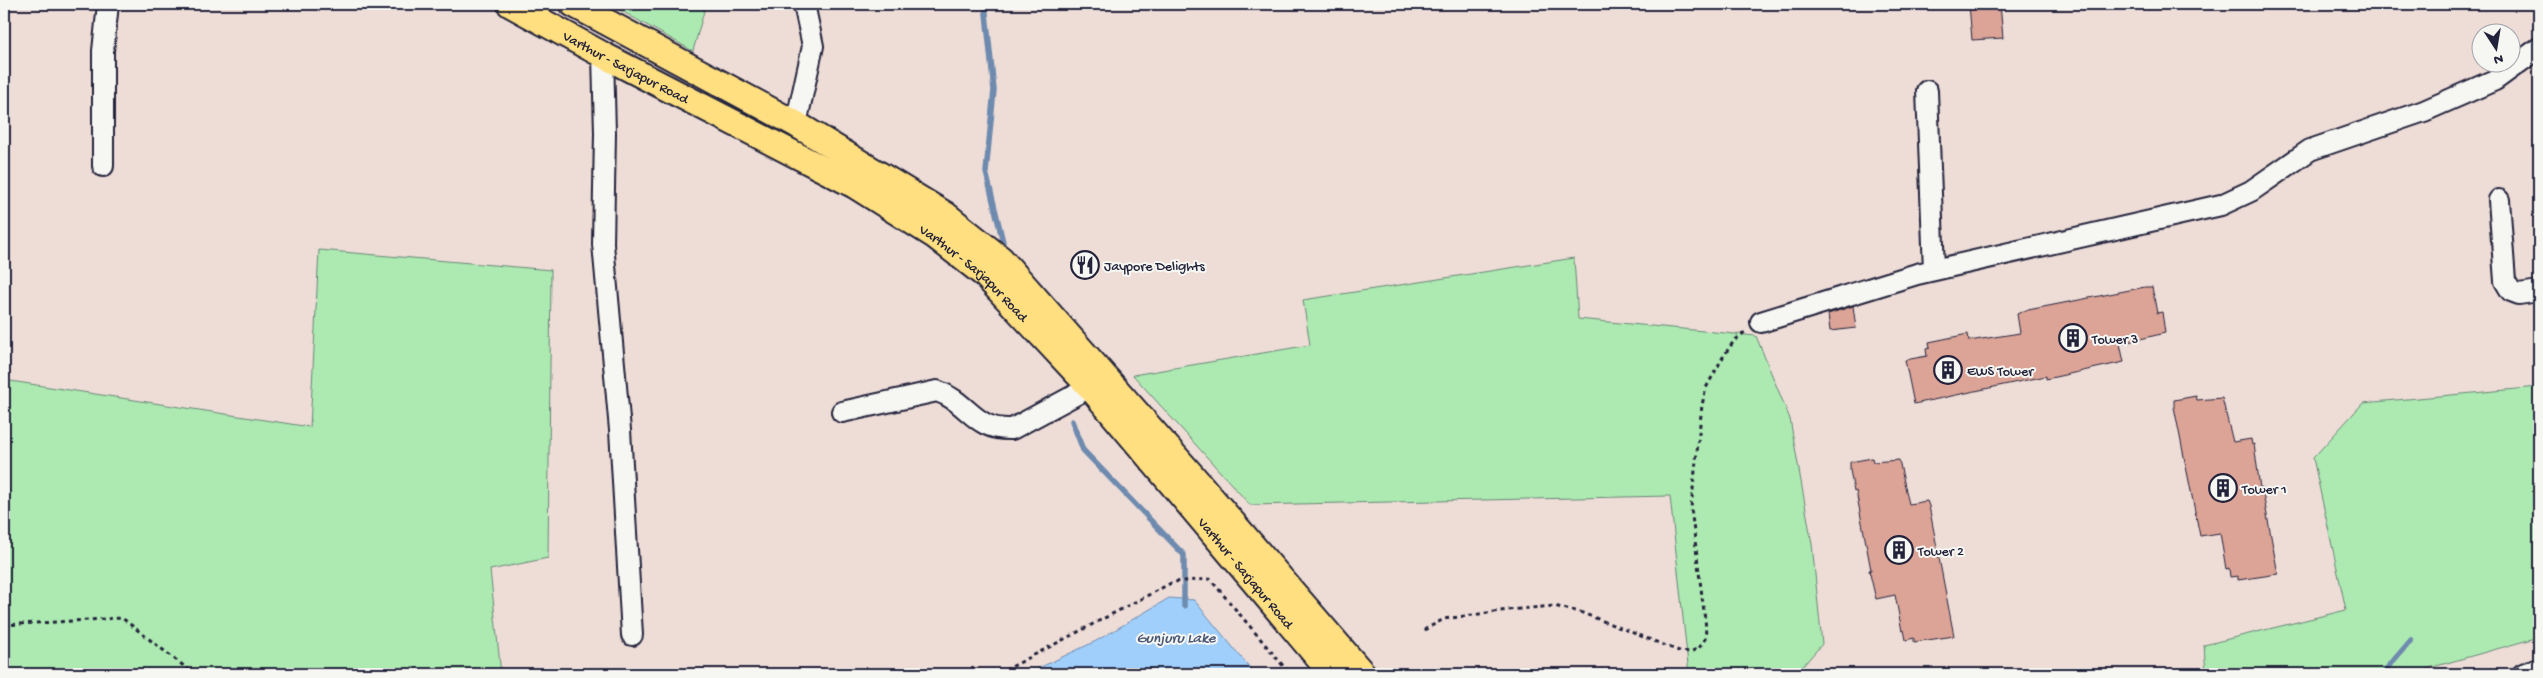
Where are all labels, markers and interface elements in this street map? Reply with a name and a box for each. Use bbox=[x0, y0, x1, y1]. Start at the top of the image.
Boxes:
north arrow bbox=[2470, 22, 2520, 72]
street label: Varthur - Sarjapur Road bbox=[558, 28, 692, 110]
text: N bbox=[2492, 49, 2504, 68]
street label: Varthur - Sarjapur Road bbox=[914, 222, 1032, 328]
restaurant icon: Jaypore Delights bbox=[1070, 250, 1100, 280]
place label: Jaypore Delights bbox=[1104, 259, 1205, 276]
building icon: Tower 3 bbox=[2058, 323, 2088, 353]
place label: Tower 3 bbox=[2091, 332, 2138, 349]
building icon: EWS Tower bbox=[1933, 355, 1963, 385]
place label: EWS Tower bbox=[1967, 364, 2034, 381]
building icon: Tower 1 bbox=[2208, 473, 2238, 503]
place label: Tower 1 bbox=[2241, 482, 2287, 499]
street label: Varthur - Sarjapur Road bbox=[1192, 514, 1297, 634]
building icon: Tower 2 bbox=[1884, 535, 1914, 565]
place label: Tower 2 bbox=[1917, 544, 1964, 561]
water label: Gunjuru Lake bbox=[1136, 630, 1217, 648]

